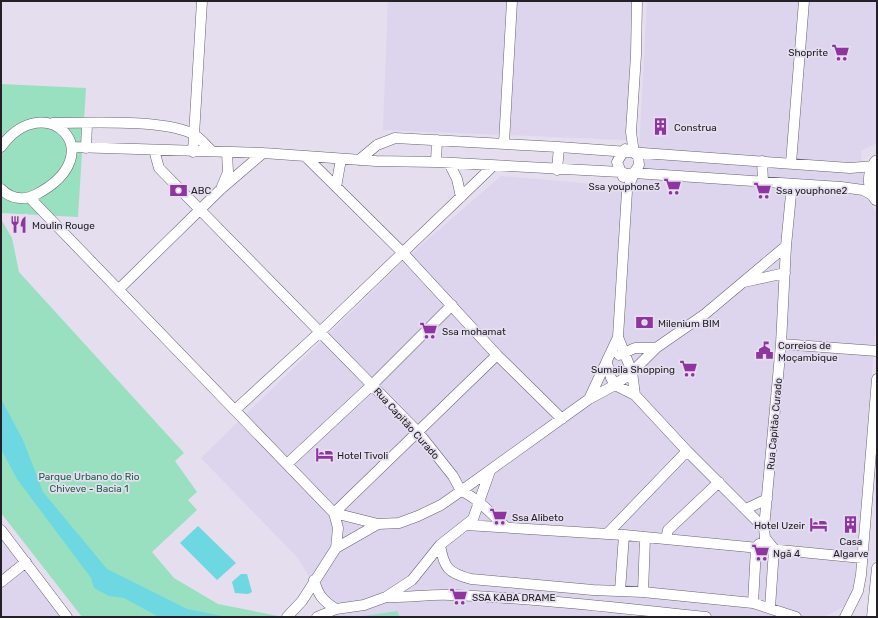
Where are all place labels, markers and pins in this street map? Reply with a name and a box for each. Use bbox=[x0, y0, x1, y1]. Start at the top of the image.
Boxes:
supermarket icon: Shoprite bbox=[831, 42, 851, 62]
place label: Shoprite bbox=[788, 47, 828, 59]
building icon: Construa bbox=[651, 117, 671, 137]
place label: Construa bbox=[674, 122, 717, 134]
supermarket icon: Ssa youphone3 bbox=[663, 176, 683, 196]
bank icon: ABC bbox=[168, 180, 188, 200]
supermarket icon: Ssa youphone2 bbox=[753, 180, 773, 200]
place label: Ssa youphone3 bbox=[588, 181, 660, 193]
place label: ABC bbox=[191, 185, 211, 197]
place label: Ssa youphone2 bbox=[776, 185, 848, 197]
restaurant icon: Moulin Rouge bbox=[9, 215, 29, 235]
place label: Moulin Rouge bbox=[32, 220, 95, 232]
bank icon: Milenium BIM bbox=[635, 313, 655, 333]
place label: Milenium BIM bbox=[658, 318, 720, 330]
supermarket icon: Ssa mohamat bbox=[419, 321, 439, 341]
place label: Ssa mohamat bbox=[442, 326, 506, 338]
place label: Correios de Moçambique bbox=[778, 340, 838, 364]
public building icon: Correios de Moçambique bbox=[755, 341, 775, 361]
supermarket icon: Sumaila Shopping bbox=[678, 359, 698, 379]
place label: Sumaila Shopping bbox=[591, 364, 675, 376]
hotel icon: Hotel Tivoli bbox=[314, 445, 334, 465]
place label: Hotel Tivoli bbox=[337, 450, 388, 462]
supermarket icon: Ssa Alibeto bbox=[489, 507, 509, 527]
place label: Ssa Alibeto bbox=[512, 512, 564, 524]
building icon: Casa Algarve bbox=[841, 514, 861, 534]
hotel icon: Hotel Uzeir bbox=[808, 515, 828, 535]
place label: Hotel Uzeir bbox=[754, 520, 805, 532]
place label: Casa Algarve bbox=[833, 536, 869, 560]
supermarket icon: Ngã 4 bbox=[750, 543, 770, 563]
place label: Ngã 4 bbox=[773, 548, 800, 560]
supermarket icon: SSA KABA DRAME bbox=[449, 587, 469, 607]
place label: SSA KABA DRAME bbox=[472, 592, 556, 604]

